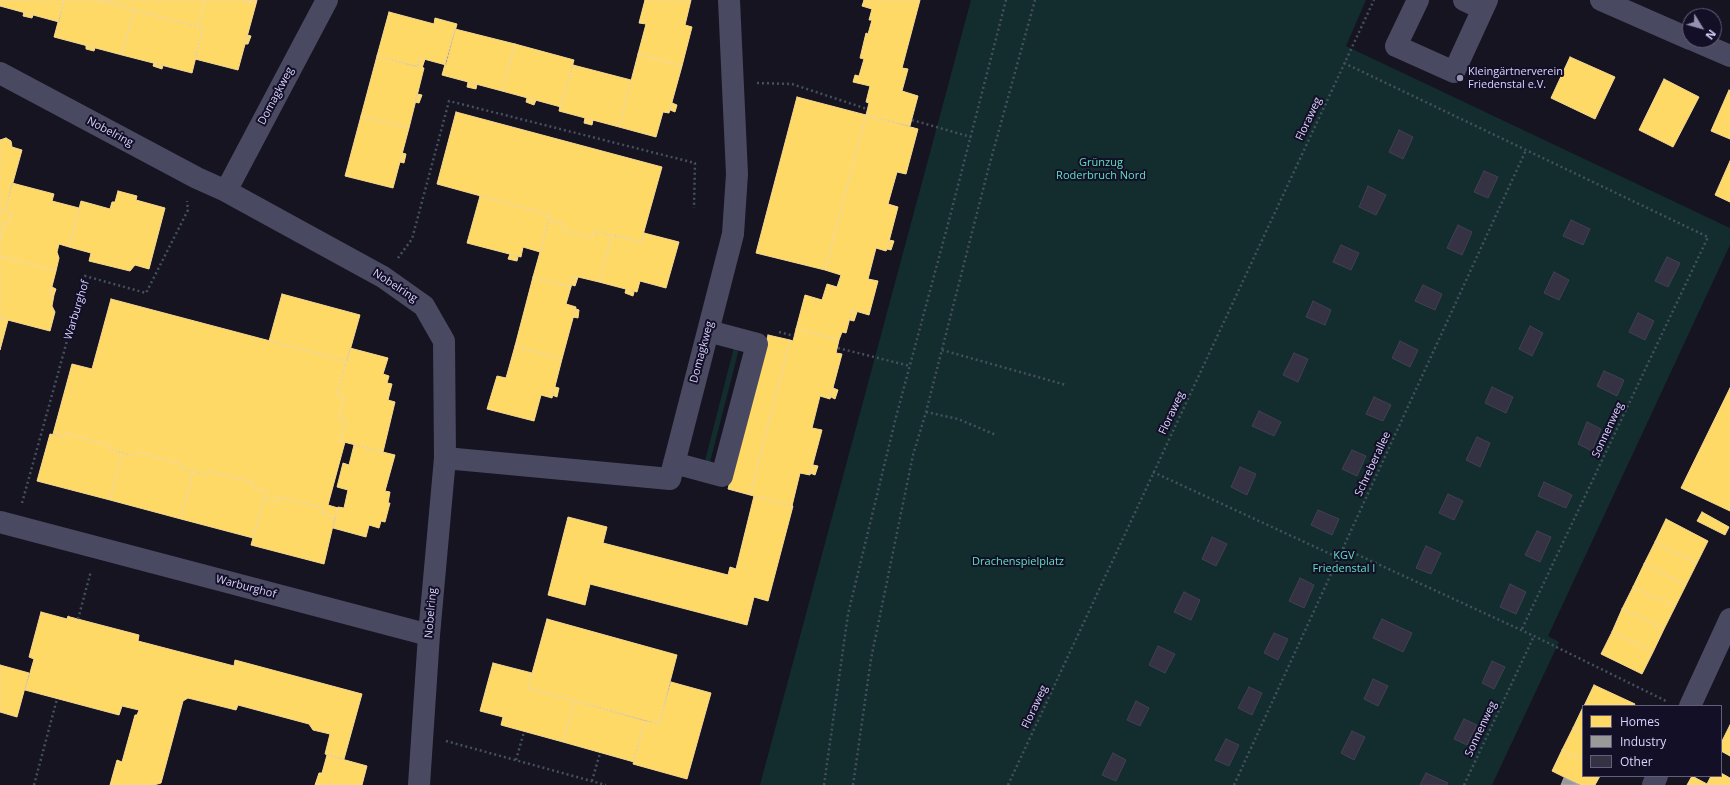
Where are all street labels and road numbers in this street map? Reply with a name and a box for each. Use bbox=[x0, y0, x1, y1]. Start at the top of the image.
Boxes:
street label: Domagkweg bbox=[255, 65, 297, 127]
street label: Floraweg bbox=[1293, 95, 1325, 143]
street label: Nobelring bbox=[85, 114, 135, 150]
street label: Nobelring bbox=[370, 267, 420, 305]
street label: Warburghof bbox=[62, 279, 92, 341]
street label: Domagkweg bbox=[687, 320, 717, 384]
street label: Floraweg bbox=[1156, 389, 1188, 437]
street label: Sonnenweg bbox=[1589, 400, 1627, 460]
street label: Schreberallee bbox=[1352, 429, 1394, 499]
street label: Warburghof bbox=[214, 573, 278, 601]
street label: Nobelring bbox=[422, 587, 440, 639]
street label: Floraweg bbox=[1019, 683, 1051, 731]
street label: Sonnenweg bbox=[1462, 699, 1500, 759]

